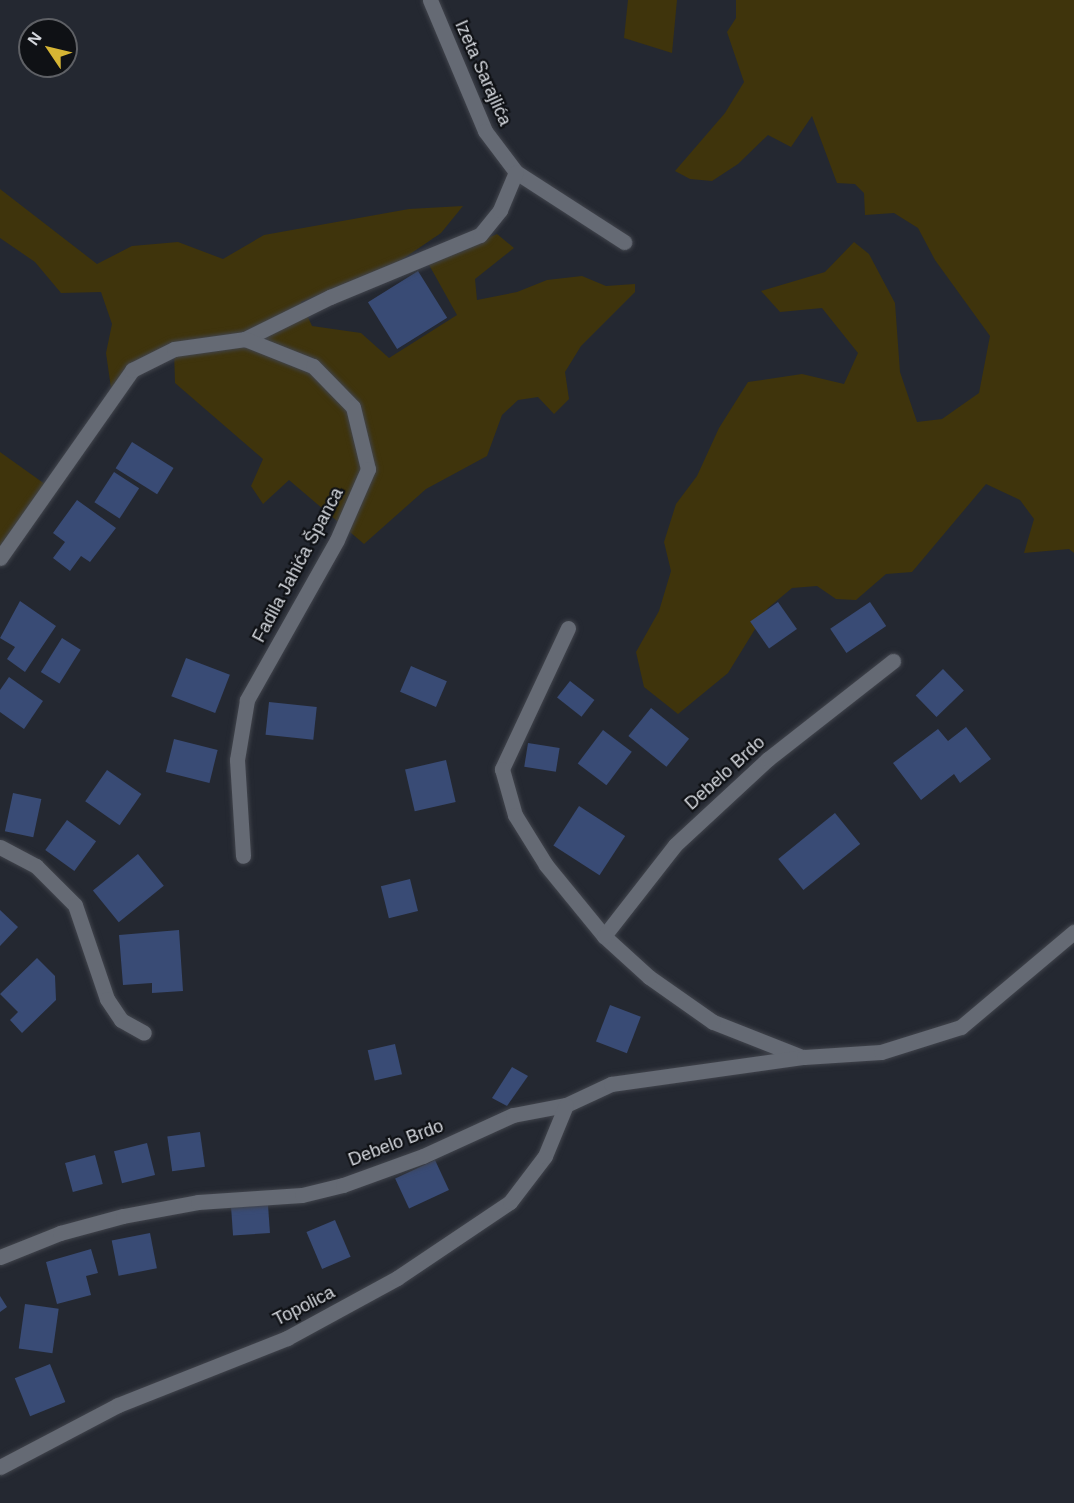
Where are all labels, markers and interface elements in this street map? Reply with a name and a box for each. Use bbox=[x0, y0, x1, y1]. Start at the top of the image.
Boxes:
street label: Izeta Sarajlića bbox=[450, 17, 516, 129]
north arrow bbox=[18, 18, 78, 78]
text: N bbox=[24, 29, 45, 48]
street label: Fadila Jahića Španca bbox=[248, 484, 348, 646]
street label: Debelo Brdo bbox=[681, 731, 769, 815]
street label: Debelo Brdo bbox=[345, 1115, 447, 1171]
street label: Topolica bbox=[270, 1281, 338, 1331]

